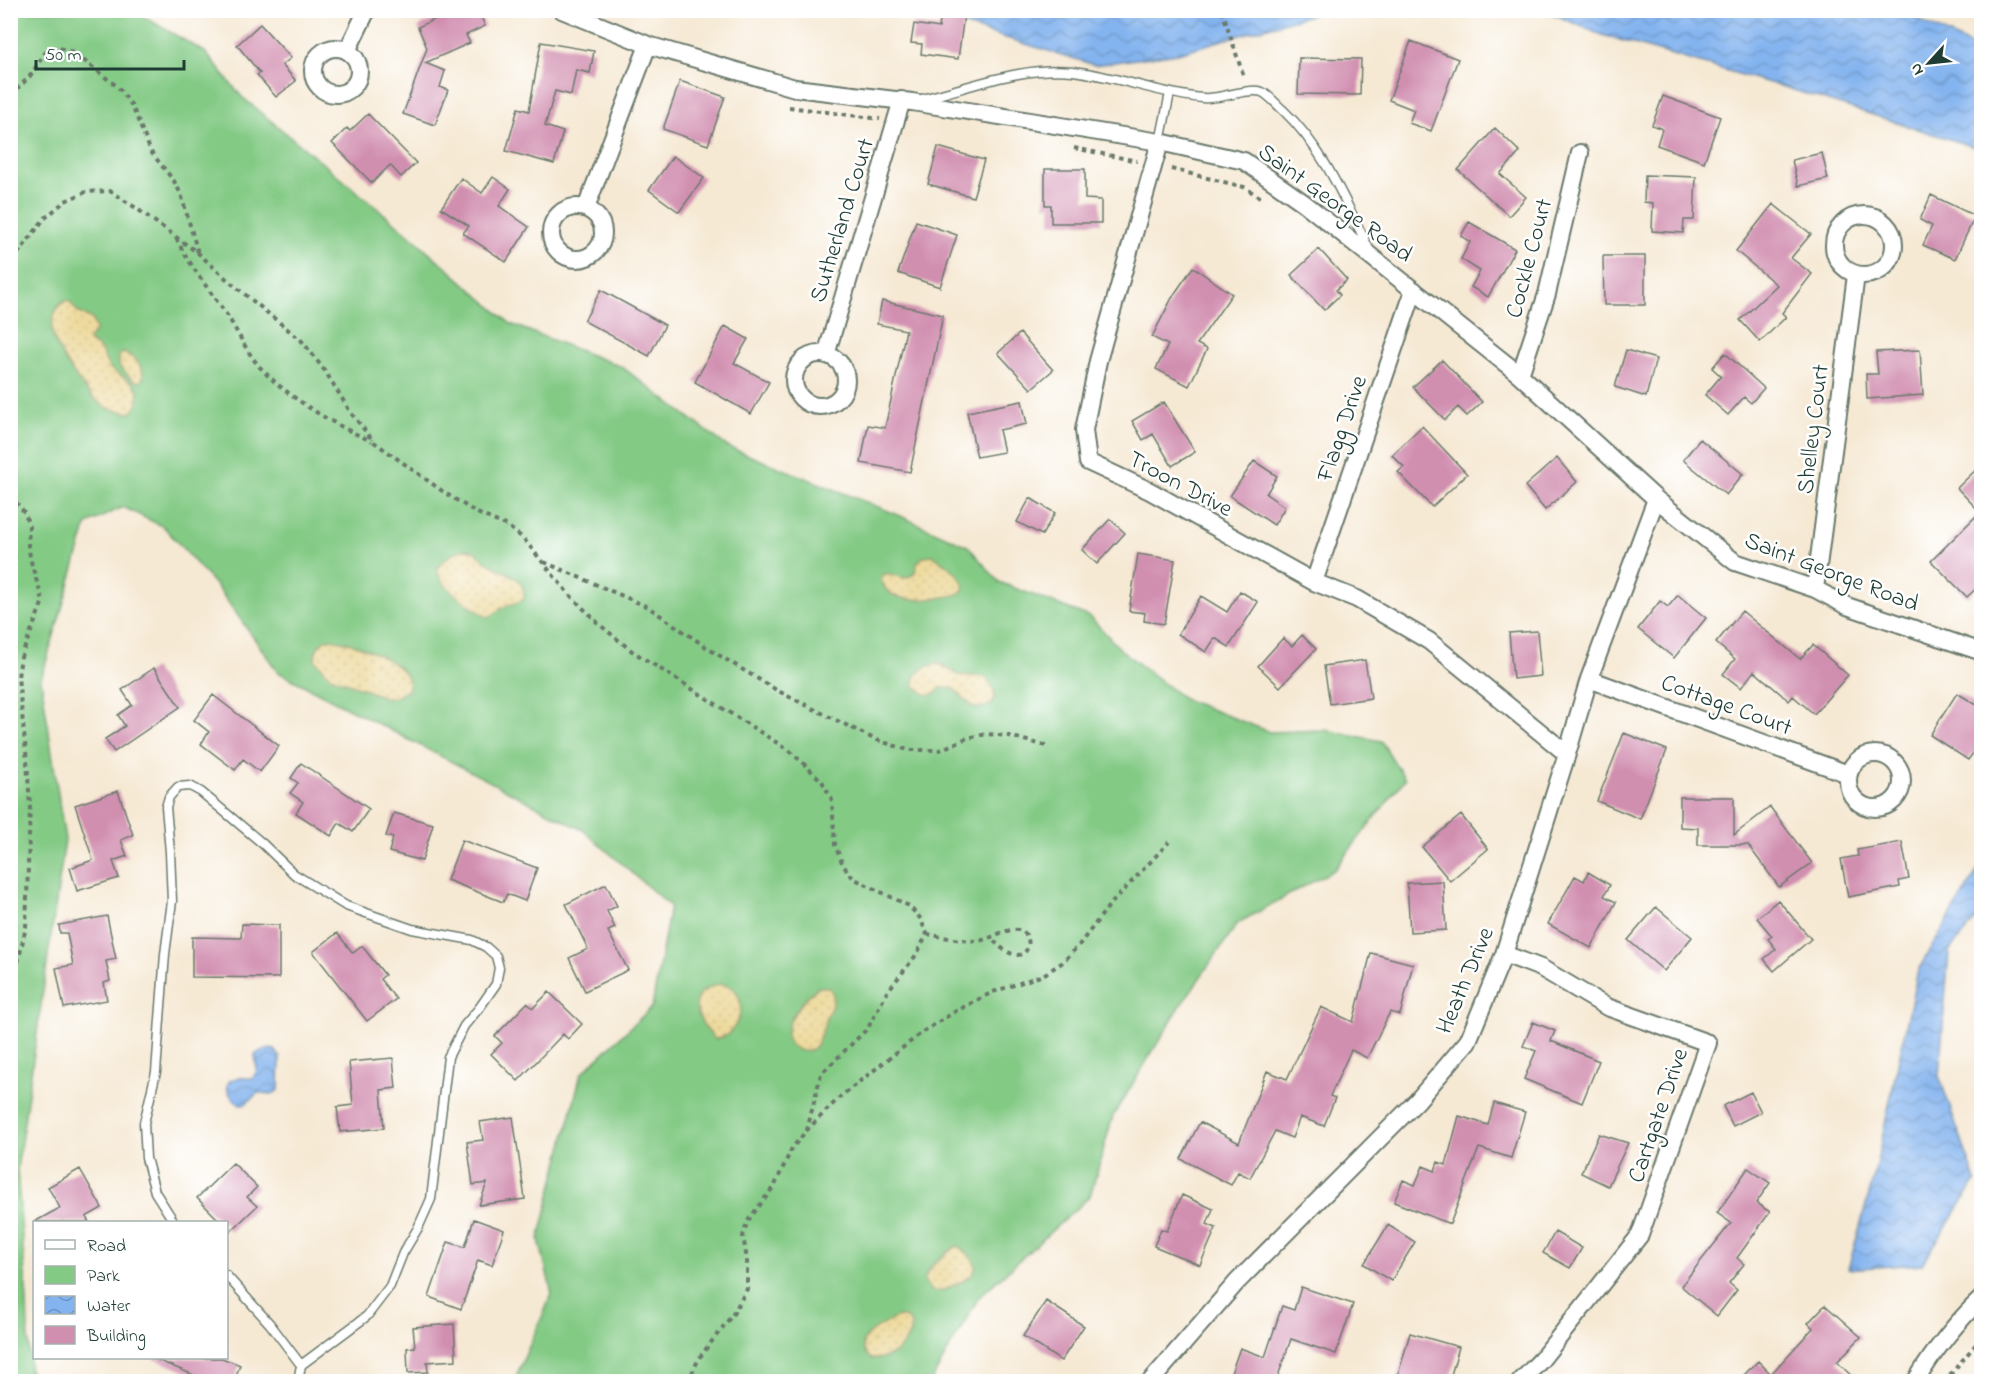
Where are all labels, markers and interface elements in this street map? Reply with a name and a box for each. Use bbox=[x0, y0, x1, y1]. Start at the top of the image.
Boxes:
scale bar bbox=[36, 33, 184, 71]
north arrow bbox=[1899, 33, 1959, 93]
text: 50 m bbox=[45, 43, 82, 69]
text: N bbox=[1904, 58, 1931, 79]
street label: Sutherland Court bbox=[802, 134, 885, 307]
street label: Saint George Road bbox=[1250, 136, 1420, 273]
street label: Cockle Court bbox=[1498, 195, 1563, 322]
street label: Shelley Court bbox=[1789, 362, 1841, 496]
street label: Flagg Drive bbox=[1309, 371, 1378, 488]
street label: Troon Drive bbox=[1121, 443, 1239, 528]
street label: Saint George Road bbox=[1739, 524, 1924, 623]
street label: Cottage Court bbox=[1656, 666, 1797, 746]
street label: Heath Drive bbox=[1428, 922, 1505, 1040]
street label: Cartgate Drive bbox=[1620, 1044, 1699, 1188]
legend bbox=[33, 1221, 228, 1359]
text: Road bbox=[87, 1234, 126, 1260]
text: Park bbox=[87, 1264, 120, 1290]
text: Water bbox=[87, 1294, 131, 1320]
text: Building bbox=[86, 1324, 146, 1351]

